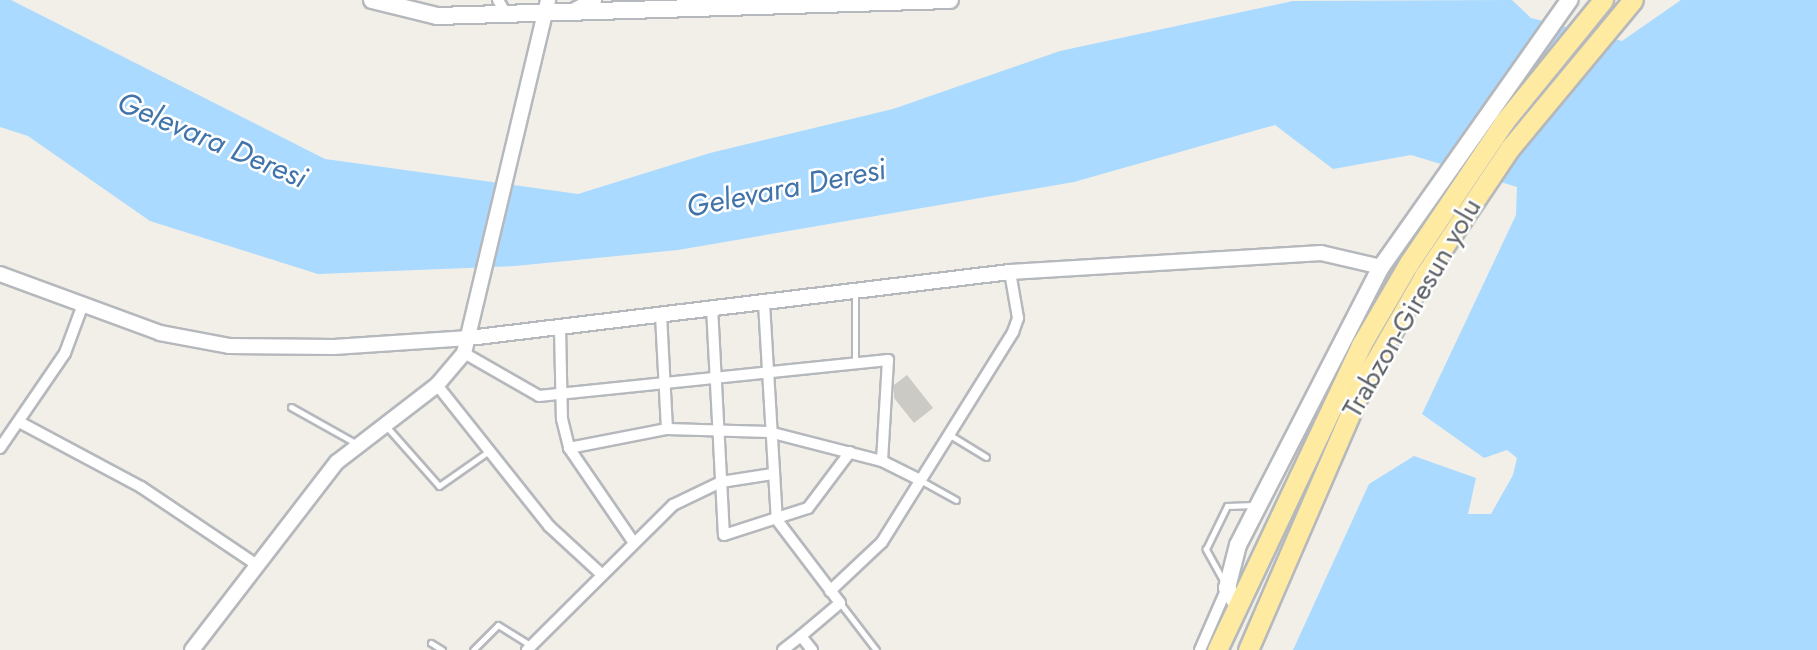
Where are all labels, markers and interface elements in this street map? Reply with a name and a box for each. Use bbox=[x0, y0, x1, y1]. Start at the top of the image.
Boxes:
water label: Gelevara Deresi bbox=[112, 84, 312, 196]
water label: Gelevara Deresi bbox=[683, 151, 889, 225]
street label: Trabzon-Giresun yolu bbox=[1336, 192, 1488, 424]

